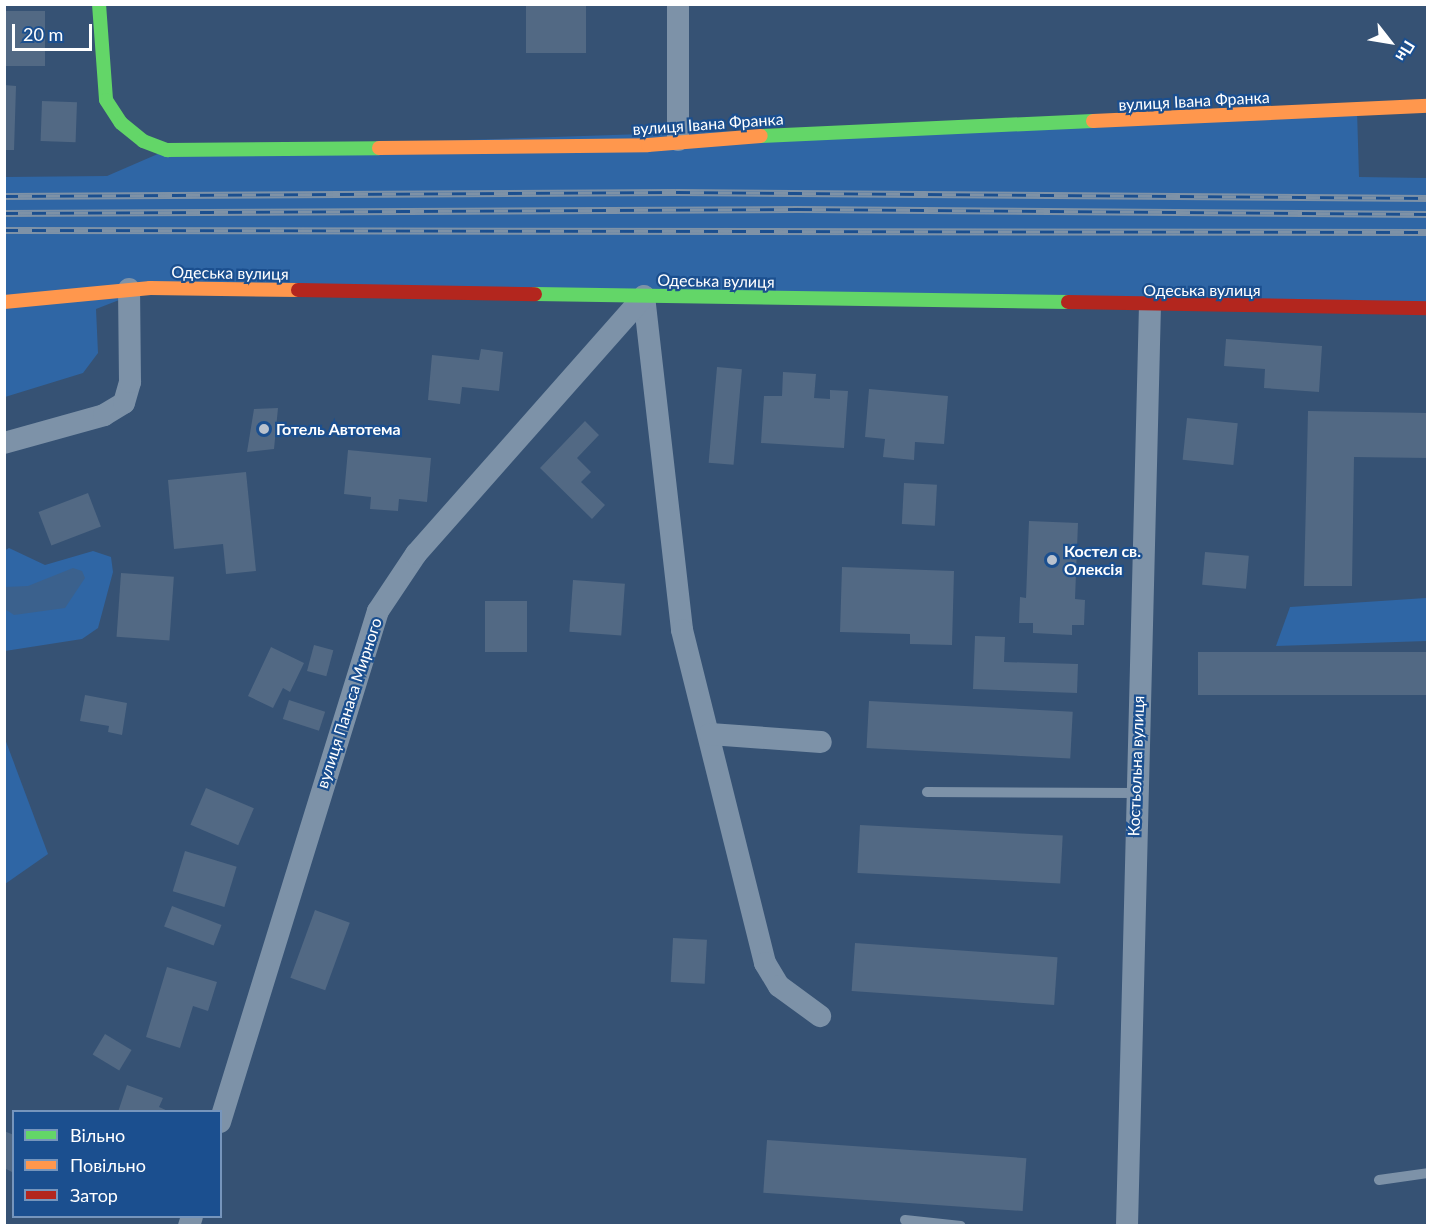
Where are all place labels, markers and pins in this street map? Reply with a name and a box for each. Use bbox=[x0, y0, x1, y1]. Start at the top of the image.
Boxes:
place label: Готель Автотема bbox=[276, 419, 401, 439]
marker: Готель Автотема bbox=[257, 422, 271, 436]
place label: Костел св. Олексія bbox=[1064, 541, 1141, 579]
marker: Костел св. Олексія bbox=[1045, 553, 1059, 567]

